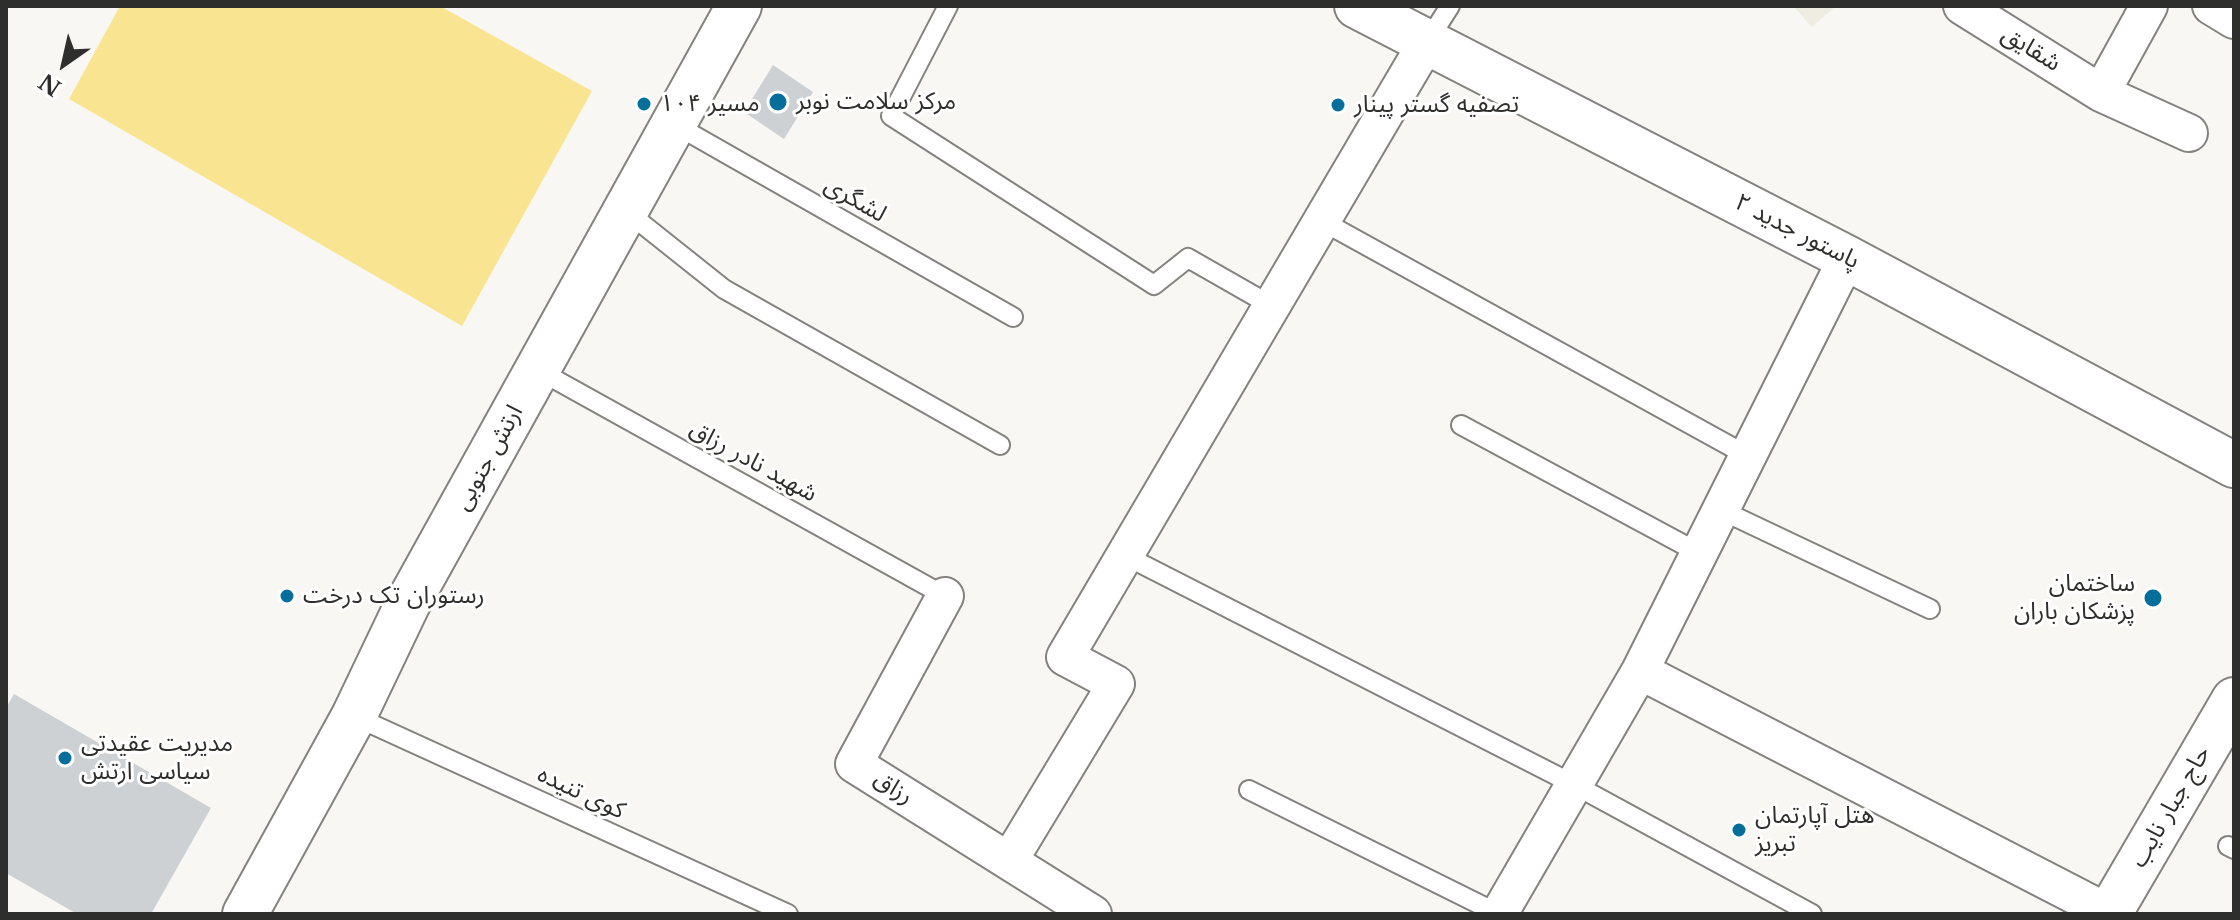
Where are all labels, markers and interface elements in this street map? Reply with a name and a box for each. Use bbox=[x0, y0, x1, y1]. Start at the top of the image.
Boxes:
street label: شقایق bbox=[1996, 20, 2066, 78]
north arrow bbox=[24, 24, 104, 104]
text: N bbox=[34, 67, 66, 101]
place label: مرکز سلامت نوبر bbox=[796, 88, 956, 116]
place label: مسیر ۱۰۴ bbox=[660, 90, 760, 118]
marker: مرکز سلامت نوبر bbox=[767, 91, 789, 113]
place label: تصفیه گستر پینار bbox=[1354, 91, 1519, 119]
marker: مسیر ۱۰۴ bbox=[635, 95, 653, 113]
marker: تصفیه گستر پینار bbox=[1329, 96, 1347, 114]
street label: لشگری bbox=[819, 171, 891, 229]
street label: پاستور جدید ۲ bbox=[1730, 188, 1864, 276]
street label: ارتش جنوبی bbox=[448, 400, 530, 516]
street label: شهید نادر رزاق bbox=[684, 415, 822, 509]
place label: ساختمان پزشکان باران bbox=[2014, 570, 2135, 626]
place label: رستوران تک درخت bbox=[303, 582, 485, 610]
marker: رستوران تک درخت bbox=[278, 587, 296, 605]
marker: ساختمان پزشکان باران bbox=[2142, 587, 2164, 609]
place label: مدیریت عقیدتی سیاسی ارتش bbox=[81, 730, 233, 786]
street label: حاج جبار نایب bbox=[2125, 741, 2217, 873]
marker: مدیریت عقیدتی سیاسی ارتش bbox=[56, 749, 74, 767]
street label: کوی تنیده bbox=[533, 760, 629, 826]
street label: رزاق bbox=[868, 765, 918, 811]
place label: هتل آپارتمان تبریز bbox=[1755, 802, 1874, 858]
marker: هتل آپارتمان تبریز bbox=[1730, 821, 1748, 839]

